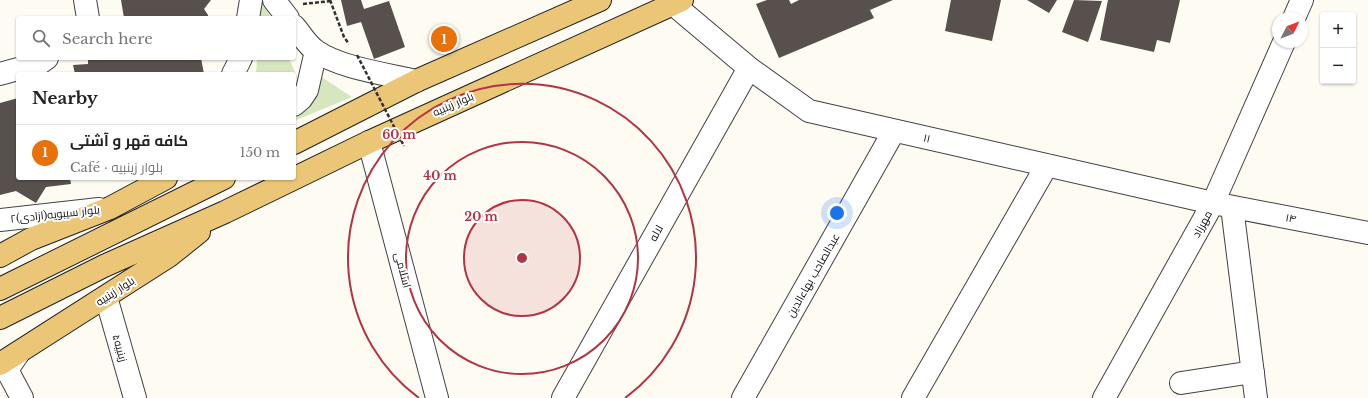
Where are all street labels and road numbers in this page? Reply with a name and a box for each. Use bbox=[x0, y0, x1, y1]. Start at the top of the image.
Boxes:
street label: بلوار زینبیه bbox=[430, 89, 476, 119]
street label: ۱۱ bbox=[922, 130, 932, 146]
street label: ۲بلوار سیبویه(ازادی) bbox=[10, 202, 101, 226]
street label: مهرزاد bbox=[1189, 208, 1215, 240]
street label: ۱۴ bbox=[1284, 210, 1298, 226]
street label: لاله bbox=[646, 222, 666, 244]
street label: عبدالصاحب بهاءالدین bbox=[783, 231, 843, 319]
street label: اسلامی bbox=[392, 251, 414, 289]
street label: بلوار زینبیه bbox=[93, 273, 137, 309]
street label: زینبیه۵ bbox=[109, 333, 131, 363]

